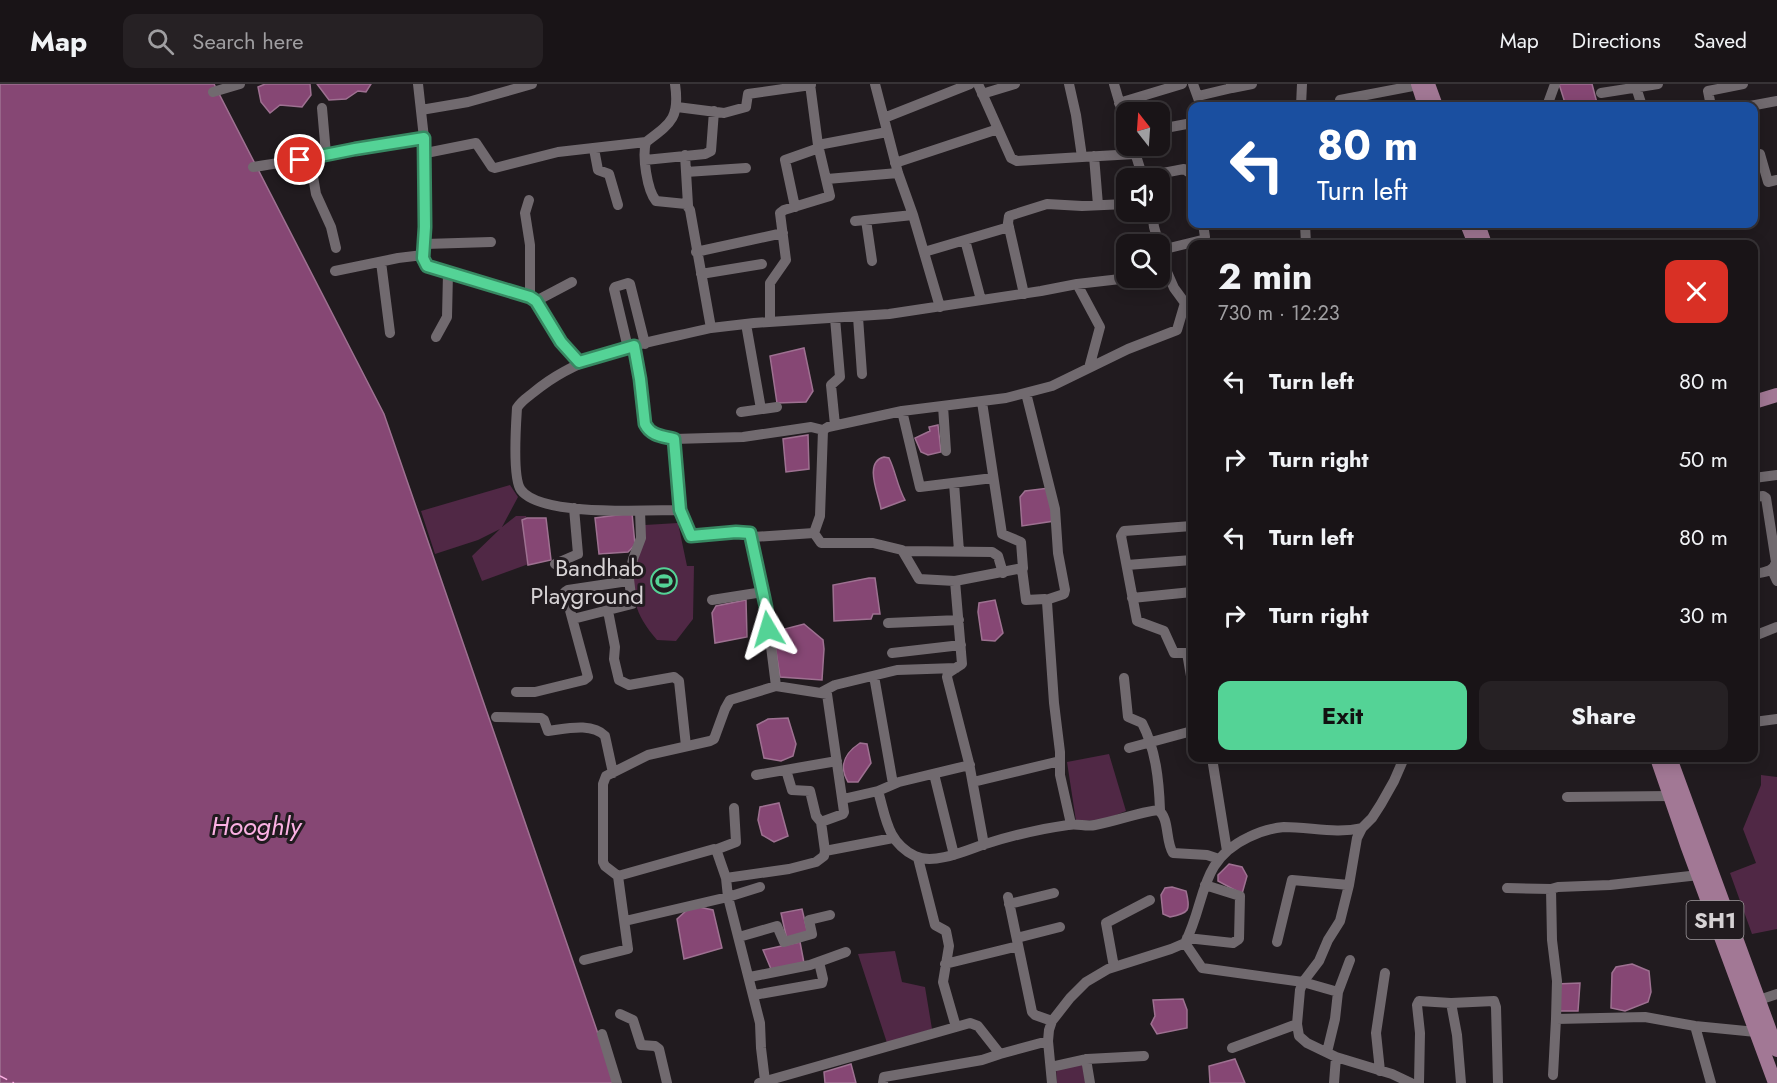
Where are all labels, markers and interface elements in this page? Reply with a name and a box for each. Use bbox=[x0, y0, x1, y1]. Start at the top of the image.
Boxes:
search box bbox=[123, 14, 543, 68]
text: Map bbox=[30, 21, 87, 62]
icon: search bbox=[144, 25, 177, 58]
text: Search here bbox=[192, 25, 304, 57]
text: Map bbox=[1500, 26, 1539, 56]
text: Directions bbox=[1572, 26, 1661, 56]
text: Saved bbox=[1694, 26, 1747, 56]
north arrow bbox=[1116, 102, 1170, 156]
map controls bbox=[1116, 102, 1170, 288]
text: 80 m bbox=[1317, 115, 1418, 176]
icon: left bbox=[1218, 126, 1296, 204]
pin bbox=[274, 134, 325, 185]
icon: arrive bbox=[283, 143, 316, 176]
button: sound bbox=[1116, 168, 1170, 222]
text: Turn left bbox=[1317, 171, 1407, 210]
button: search bbox=[1116, 234, 1170, 288]
text: 2 min bbox=[1218, 250, 1313, 302]
button: close bbox=[1665, 260, 1728, 323]
text: 730 m · 12:23 bbox=[1218, 299, 1340, 328]
icon: left bbox=[1218, 365, 1251, 398]
text: Turn left bbox=[1269, 365, 1354, 397]
text: 80 m bbox=[1679, 365, 1728, 397]
icon: right bbox=[1218, 443, 1251, 476]
text: Turn right bbox=[1269, 443, 1369, 475]
text: 50 m bbox=[1679, 443, 1728, 475]
icon: left bbox=[1218, 521, 1251, 554]
text: Turn left bbox=[1269, 521, 1354, 553]
text: 80 m bbox=[1679, 521, 1728, 553]
place label: Bandhab Playground bbox=[530, 550, 644, 613]
sports icon: Bandhab Playground bbox=[649, 566, 679, 596]
position arrow bbox=[736, 597, 800, 661]
icon: right bbox=[1218, 599, 1251, 632]
text: Turn right bbox=[1269, 599, 1369, 631]
text: 30 m bbox=[1679, 599, 1728, 631]
button: Exit bbox=[1218, 681, 1467, 750]
button: Share bbox=[1479, 681, 1728, 750]
water label: Hooghly bbox=[211, 807, 303, 845]
road number: SH1 bbox=[1686, 901, 1744, 939]

